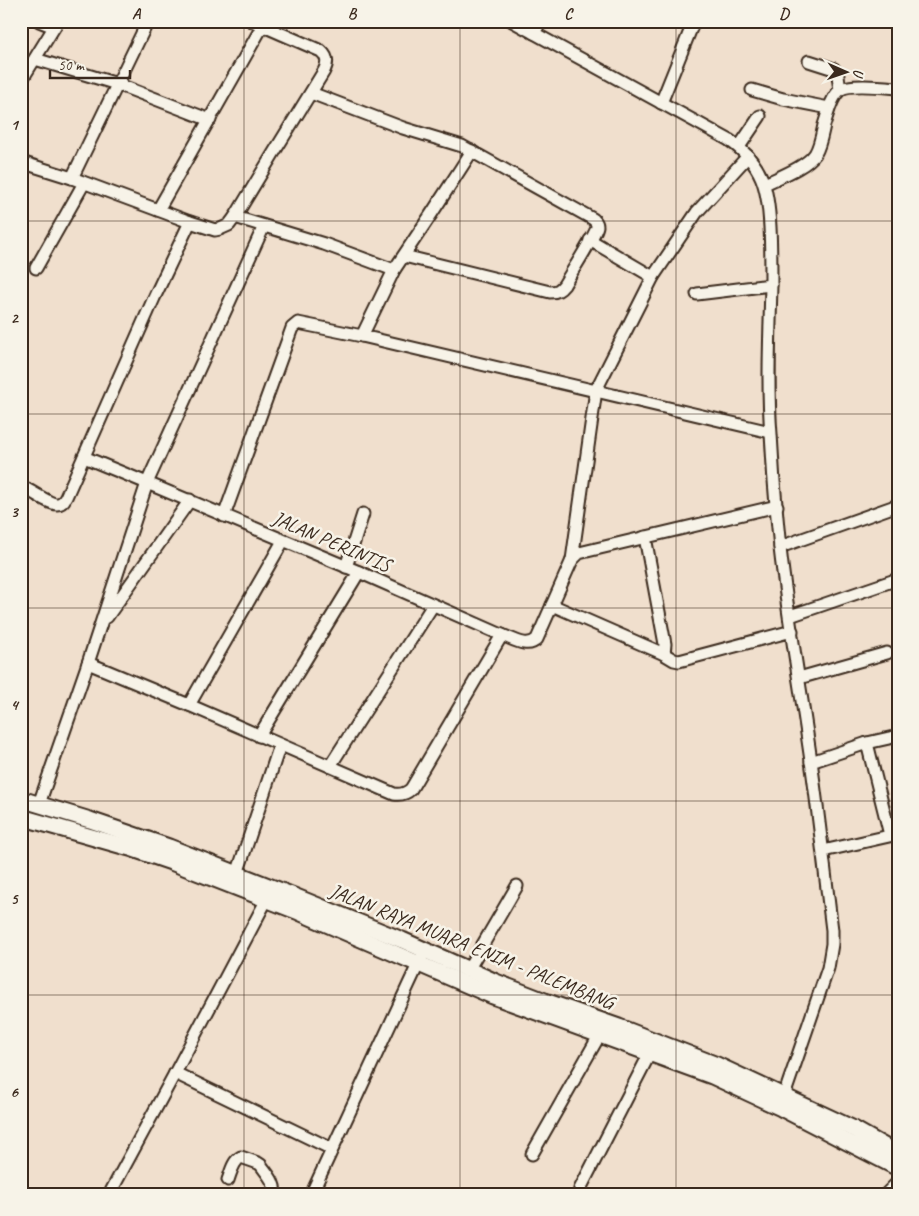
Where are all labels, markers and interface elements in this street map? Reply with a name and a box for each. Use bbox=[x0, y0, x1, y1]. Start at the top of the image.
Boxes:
text: A bbox=[132, 4, 142, 24]
text: B bbox=[348, 4, 358, 24]
text: C bbox=[564, 4, 574, 24]
text: D bbox=[779, 4, 790, 24]
scale bar bbox=[50, 48, 130, 80]
north arrow bbox=[822, 48, 872, 98]
text: 50 m bbox=[58, 56, 85, 75]
text: U bbox=[850, 69, 867, 79]
text: 1 bbox=[10, 115, 19, 135]
text: 2 bbox=[10, 308, 19, 328]
text: 3 bbox=[10, 502, 19, 522]
street label: JALAN PERINTIS bbox=[268, 505, 397, 578]
text: 4 bbox=[10, 695, 19, 715]
street label: JALAN RAYA MUARA ENIM - PALEMBANG bbox=[325, 878, 620, 1016]
text: 5 bbox=[11, 889, 20, 909]
text: 6 bbox=[10, 1082, 19, 1102]

